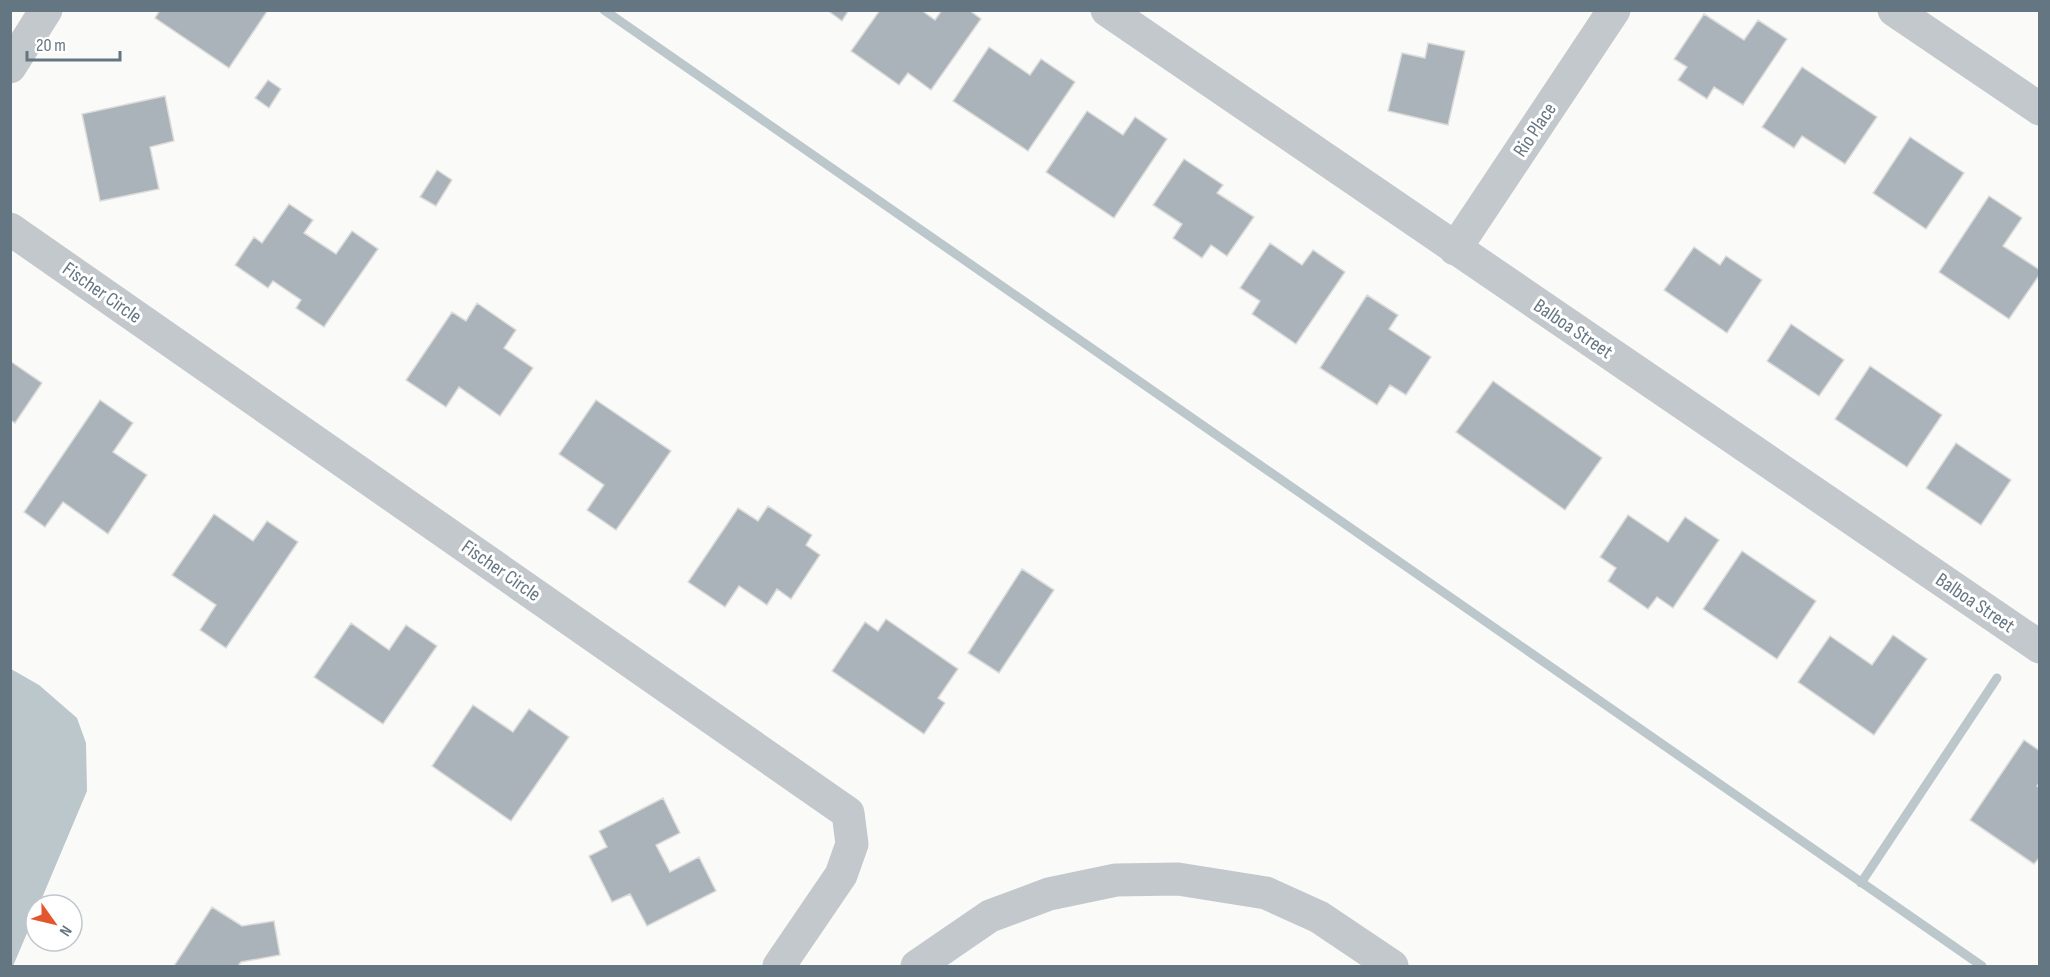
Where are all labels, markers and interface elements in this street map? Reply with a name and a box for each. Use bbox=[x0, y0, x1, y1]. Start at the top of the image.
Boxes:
scale bar bbox=[27, 24, 120, 62]
text: 20 m bbox=[36, 35, 66, 56]
street label: Rio Place bbox=[1508, 98, 1562, 162]
street label: Fischer Circle bbox=[58, 257, 146, 329]
street label: Balboa Street bbox=[1529, 294, 1617, 364]
street label: Fischer Circle bbox=[457, 535, 545, 607]
street label: Balboa Street bbox=[1931, 568, 2019, 638]
north arrow bbox=[24, 893, 84, 953]
text: N bbox=[55, 922, 75, 939]

